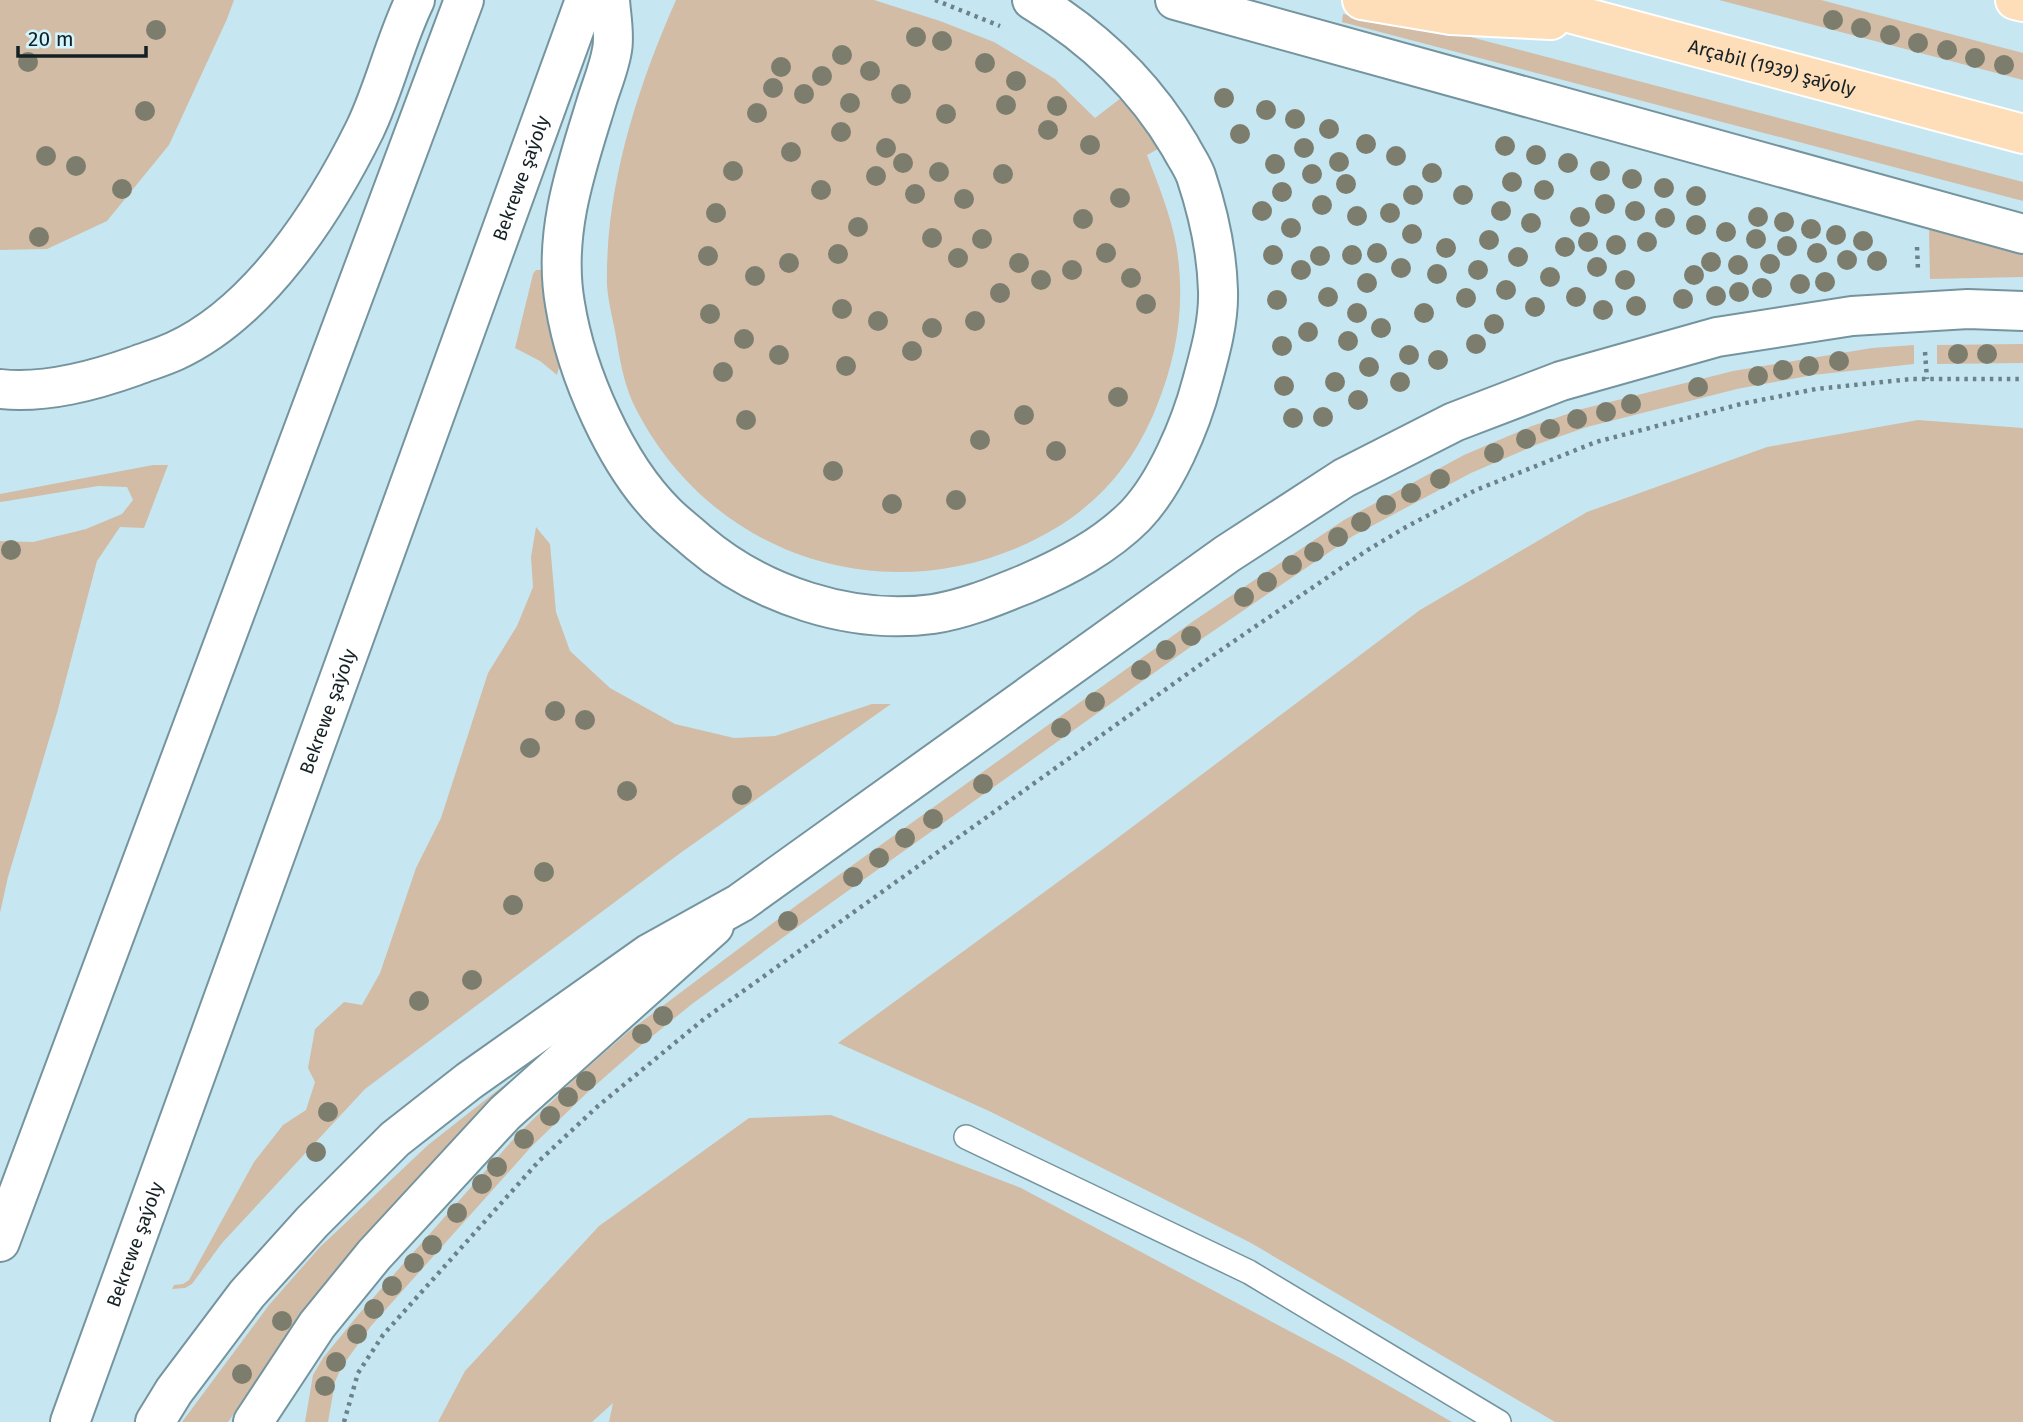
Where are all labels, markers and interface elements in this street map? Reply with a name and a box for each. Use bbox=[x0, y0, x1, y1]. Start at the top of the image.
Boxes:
scale bar bbox=[18, 14, 145, 58]
text: 20 m bbox=[28, 26, 74, 52]
street label: Arçabil (1939) şaýoly bbox=[1686, 34, 1859, 101]
street label: Bekrewe şaýoly bbox=[488, 112, 554, 244]
street label: Bekrewe şaýoly bbox=[295, 645, 361, 777]
street label: Bekrewe şaýoly bbox=[102, 1178, 168, 1310]

